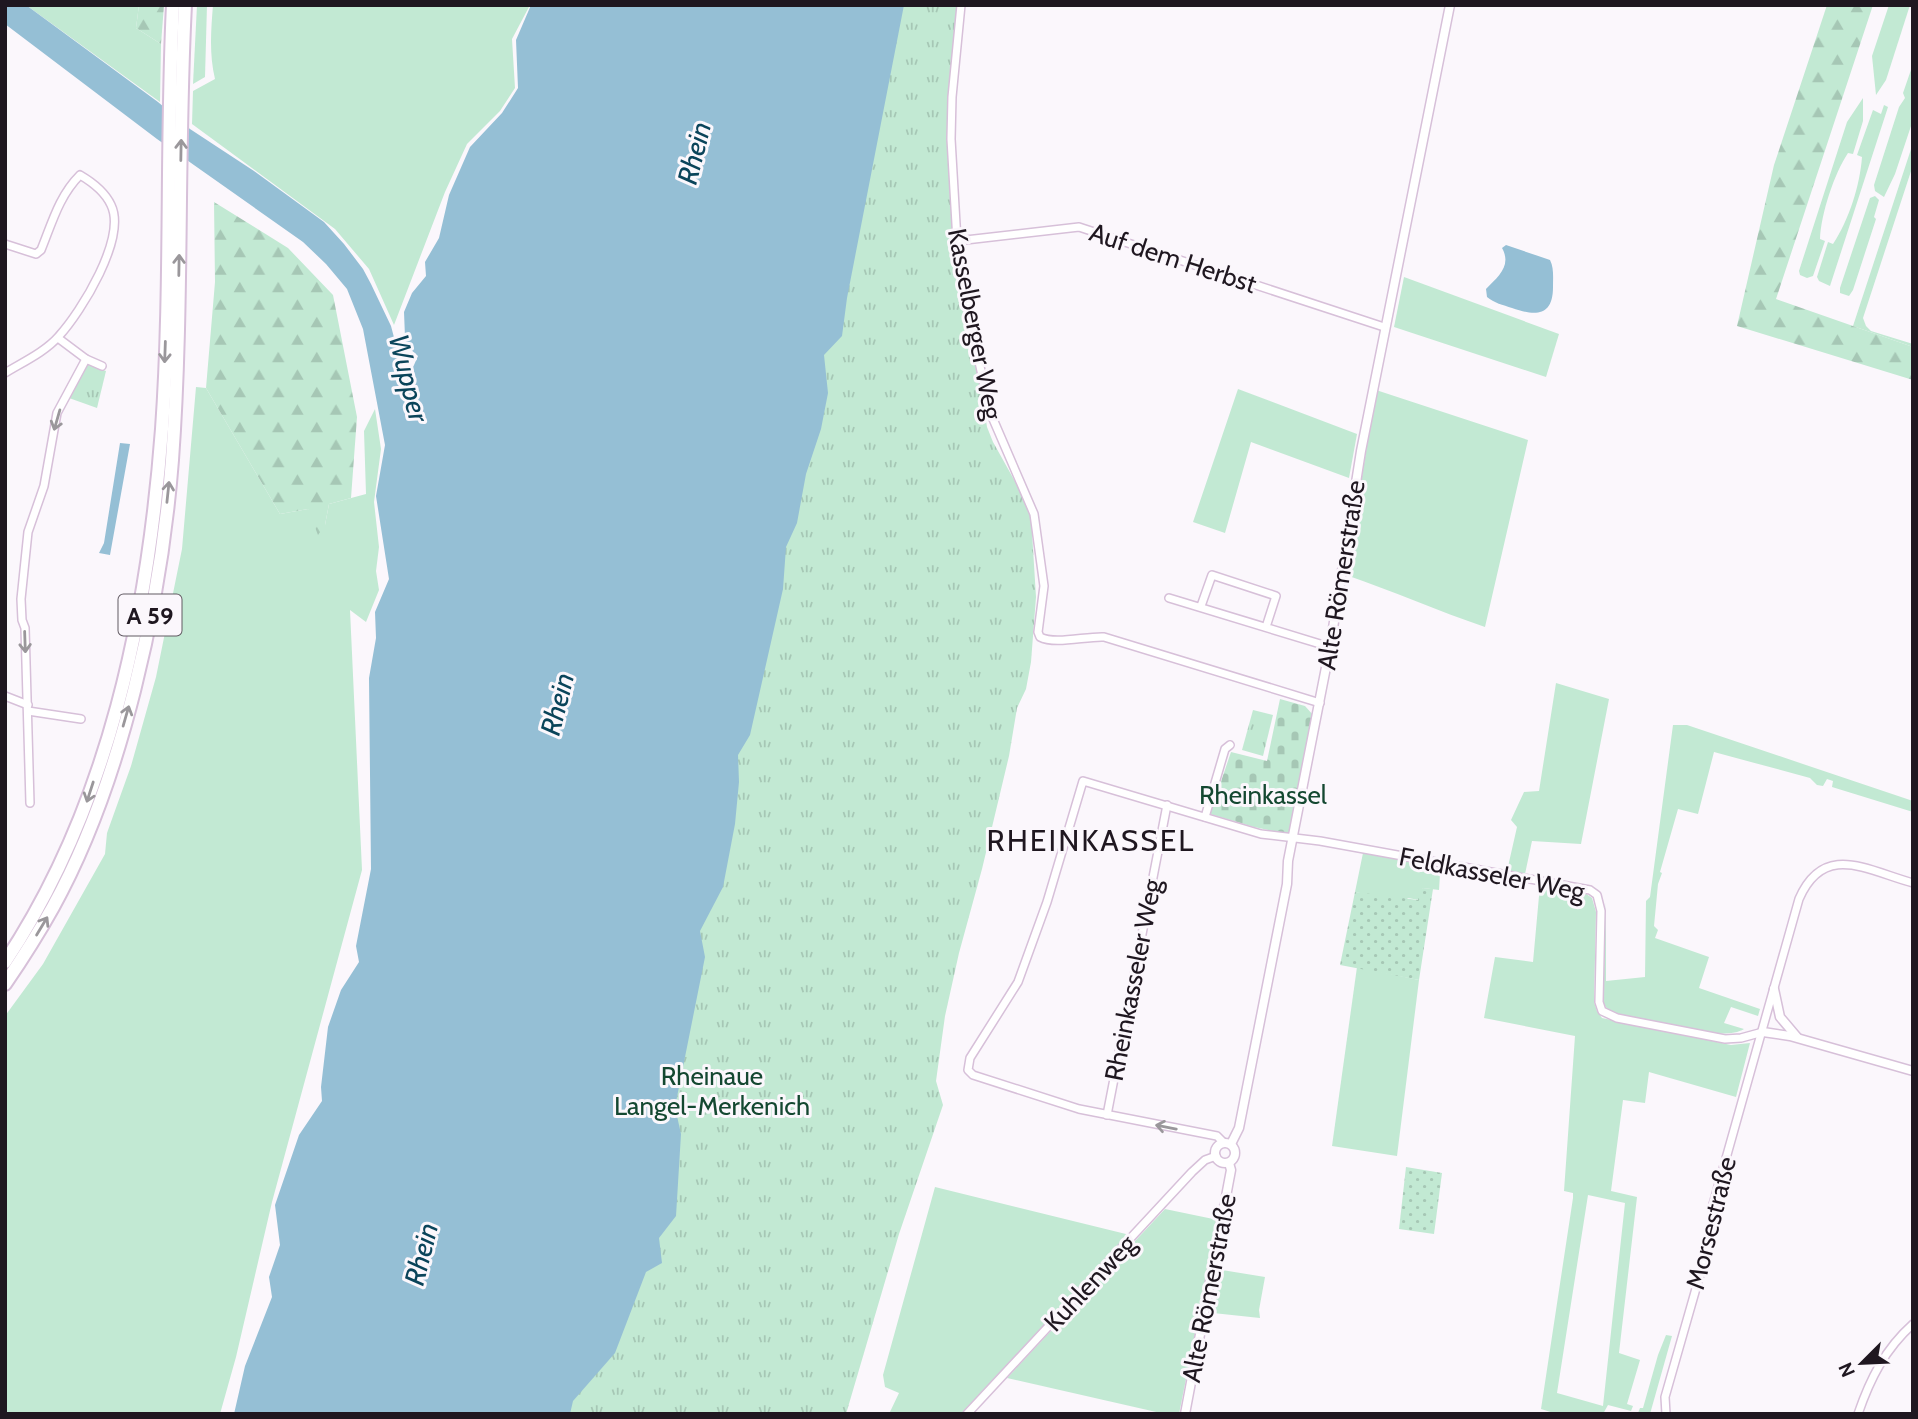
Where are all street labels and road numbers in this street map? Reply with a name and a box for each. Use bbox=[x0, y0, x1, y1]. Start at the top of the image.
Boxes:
street label: Auf dem Herbst bbox=[1085, 216, 1261, 300]
street label: Kasselberger Weg bbox=[941, 226, 1009, 423]
street label: Alte Römerstraße bbox=[1310, 478, 1372, 672]
road number: A 59 bbox=[118, 594, 182, 636]
street label: Feldkasseler Weg bbox=[1397, 840, 1588, 908]
street label: Rheinkasseler Weg bbox=[1098, 875, 1168, 1084]
street label: Morsestraße bbox=[1679, 1153, 1743, 1293]
street label: Alte Römerstraße bbox=[1175, 1191, 1243, 1385]
street label: Kuhlenweg bbox=[1037, 1227, 1143, 1338]

